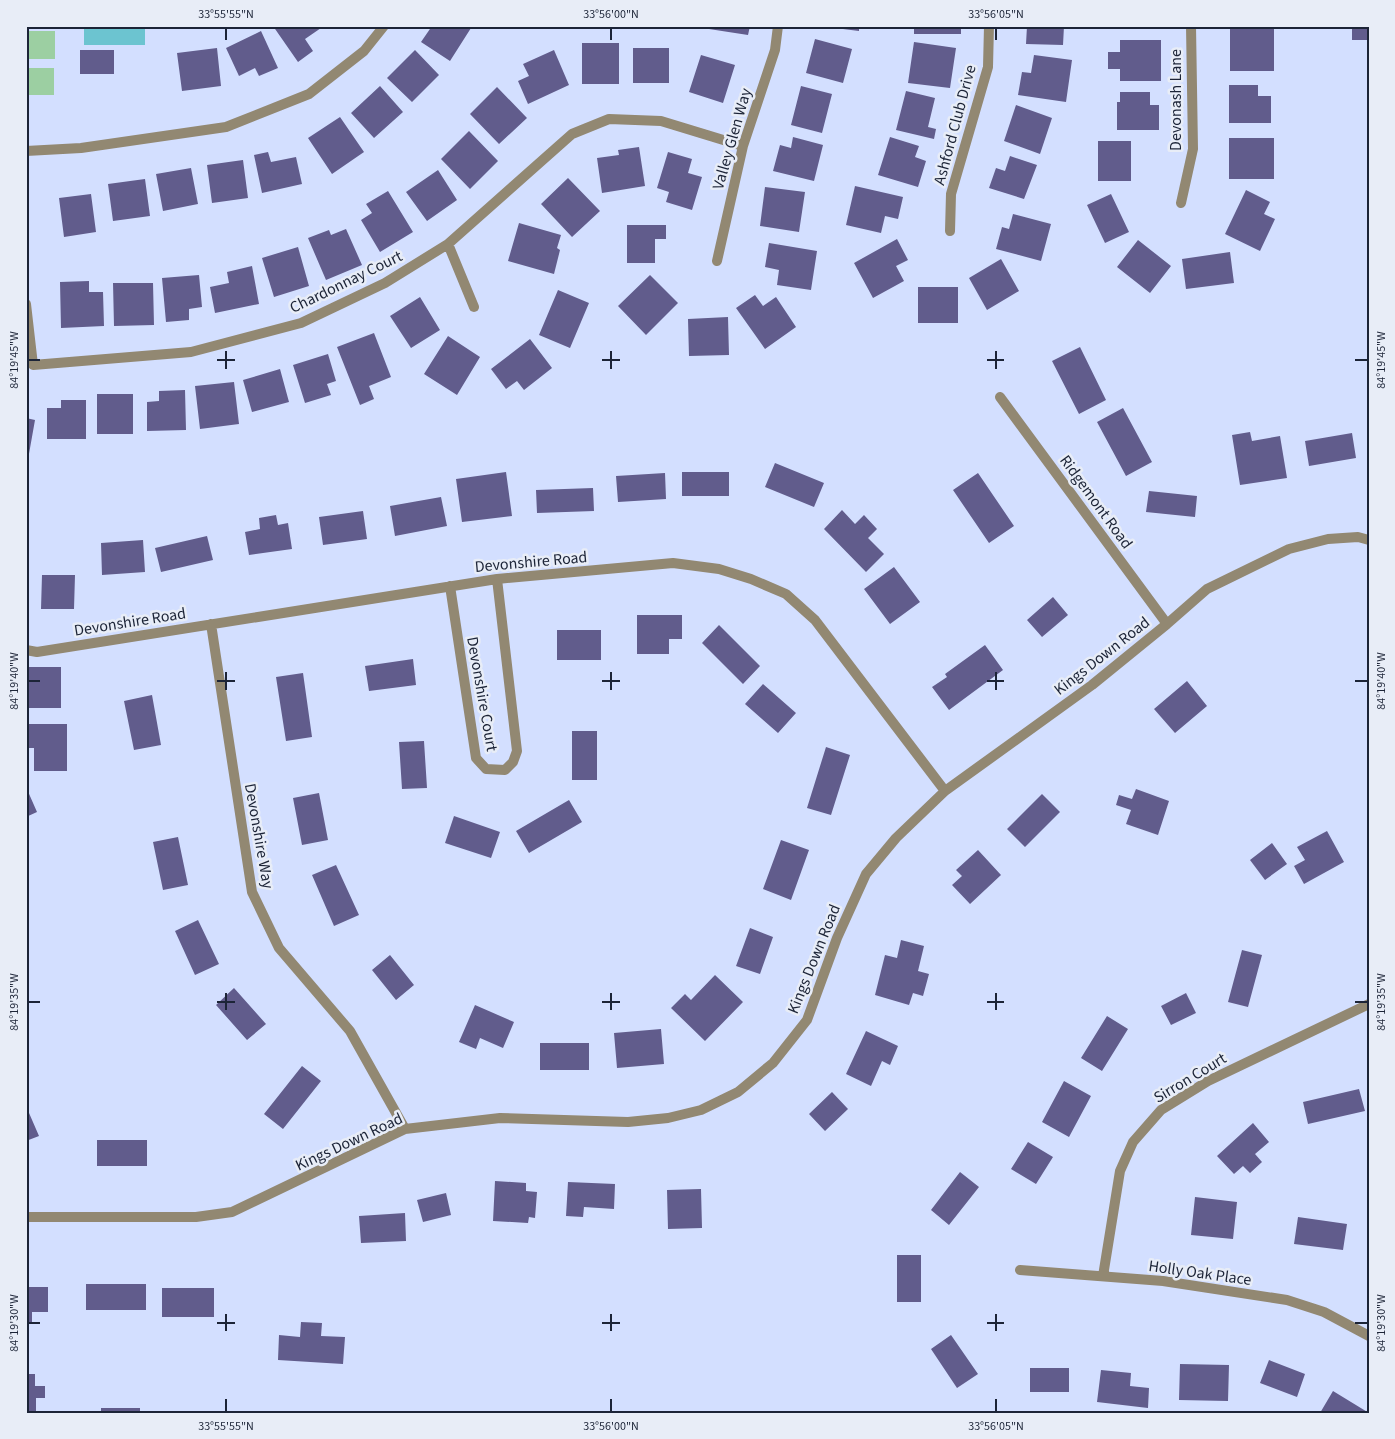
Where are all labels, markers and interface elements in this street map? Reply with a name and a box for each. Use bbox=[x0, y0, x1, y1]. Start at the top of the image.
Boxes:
text: 33°55'55"N bbox=[198, 6, 254, 23]
text: 33°56'00"N bbox=[583, 6, 639, 23]
text: 33°56'05"N bbox=[968, 6, 1024, 23]
street label: Devonash Lane bbox=[1165, 49, 1187, 151]
street label: Ashford Club Drive bbox=[928, 62, 982, 188]
street label: Valley Glen Way bbox=[707, 85, 757, 192]
street label: Chardonnay Court bbox=[286, 245, 406, 319]
text: 84°19'45"W bbox=[6, 331, 23, 389]
text: 84°19'45"W bbox=[1373, 331, 1390, 389]
street label: Ridgemont Road bbox=[1054, 450, 1138, 554]
street label: Devonshire Road bbox=[474, 546, 588, 578]
street label: Devonshire Road bbox=[73, 602, 187, 642]
street label: Kings Down Road bbox=[1049, 612, 1155, 700]
street label: Devonshire Court bbox=[461, 635, 503, 754]
text: 84°19'40"W bbox=[6, 652, 23, 710]
text: 84°19'40"W bbox=[1373, 652, 1390, 710]
street label: Devonshire Way bbox=[239, 782, 279, 891]
street label: Kings Down Road bbox=[782, 901, 846, 1017]
text: 84°19'35"W bbox=[6, 973, 23, 1031]
text: 84°19'35"W bbox=[1373, 973, 1390, 1031]
street label: Sirron Court bbox=[1149, 1047, 1231, 1108]
street label: Kings Down Road bbox=[292, 1107, 406, 1177]
street label: Holly Oak Place bbox=[1147, 1255, 1253, 1291]
text: 84°19'30"W bbox=[6, 1294, 23, 1352]
text: 84°19'30"W bbox=[1373, 1294, 1390, 1352]
text: 33°55'55"N bbox=[198, 1418, 254, 1435]
text: 33°56'00"N bbox=[583, 1418, 639, 1435]
text: 33°56'05"N bbox=[968, 1418, 1024, 1435]

